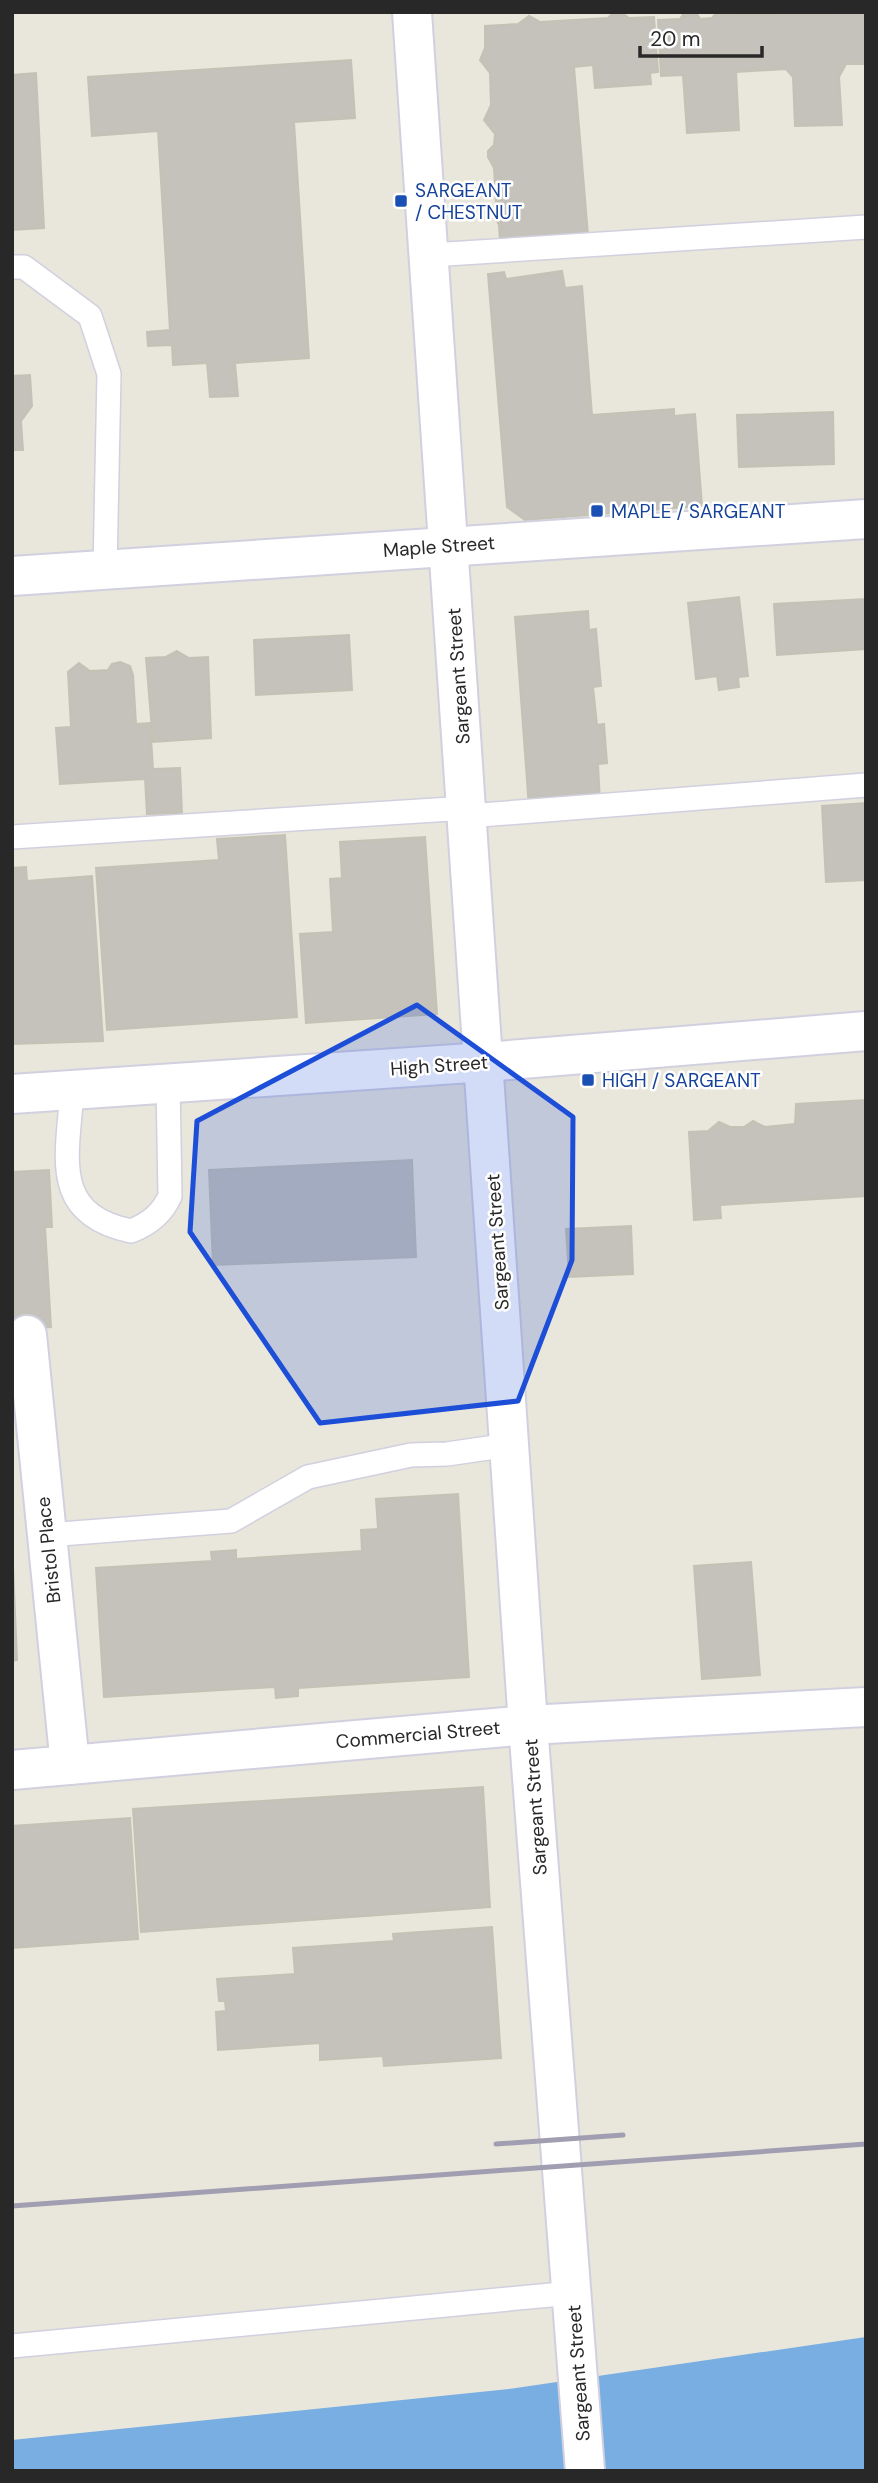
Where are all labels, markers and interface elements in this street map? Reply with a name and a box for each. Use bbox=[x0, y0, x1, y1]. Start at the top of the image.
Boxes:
scale bar bbox=[640, 14, 762, 58]
text: 20 m bbox=[650, 25, 701, 53]
place label: SARGEANT / CHESTNUT bbox=[415, 178, 523, 225]
marker: SARGEANT / CHESTNUT bbox=[393, 193, 409, 209]
place label: MAPLE / SARGEANT bbox=[611, 499, 786, 524]
marker: MAPLE / SARGEANT bbox=[589, 503, 605, 519]
street label: Maple Street bbox=[382, 530, 496, 563]
street label: Sargeant Street bbox=[441, 607, 476, 745]
street label: High Street bbox=[389, 1050, 489, 1081]
place label: HIGH / SARGEANT bbox=[602, 1068, 761, 1093]
marker: HIGH / SARGEANT bbox=[580, 1072, 596, 1088]
street label: Sargeant Street bbox=[480, 1173, 515, 1311]
street label: Bristol Place bbox=[30, 1495, 67, 1605]
street label: Commercial Street bbox=[335, 1715, 501, 1754]
street label: Sargeant Street bbox=[518, 1738, 553, 1876]
street label: Sargeant Street bbox=[561, 2304, 596, 2442]

